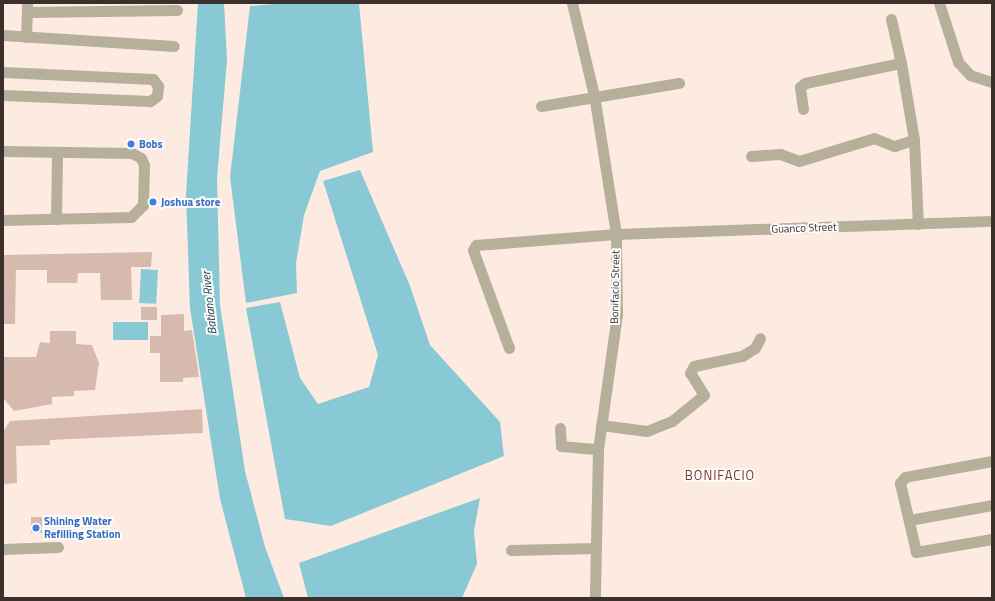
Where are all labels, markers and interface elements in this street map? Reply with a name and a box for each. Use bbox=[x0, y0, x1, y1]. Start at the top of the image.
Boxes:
place label: Bobs bbox=[139, 137, 163, 151]
marker: Bobs bbox=[126, 139, 136, 149]
place label: Joshua store bbox=[161, 195, 220, 209]
marker: Joshua store bbox=[148, 197, 158, 207]
street label: Guanco Street bbox=[771, 220, 837, 236]
street label: Bonifacio Street bbox=[608, 250, 622, 324]
water label: Batiano River bbox=[199, 271, 219, 335]
district label: BONIFACIO bbox=[685, 467, 755, 483]
place label: Shining Water Refilling Station bbox=[44, 515, 121, 541]
marker: Shining Water Refilling Station bbox=[31, 523, 41, 533]

